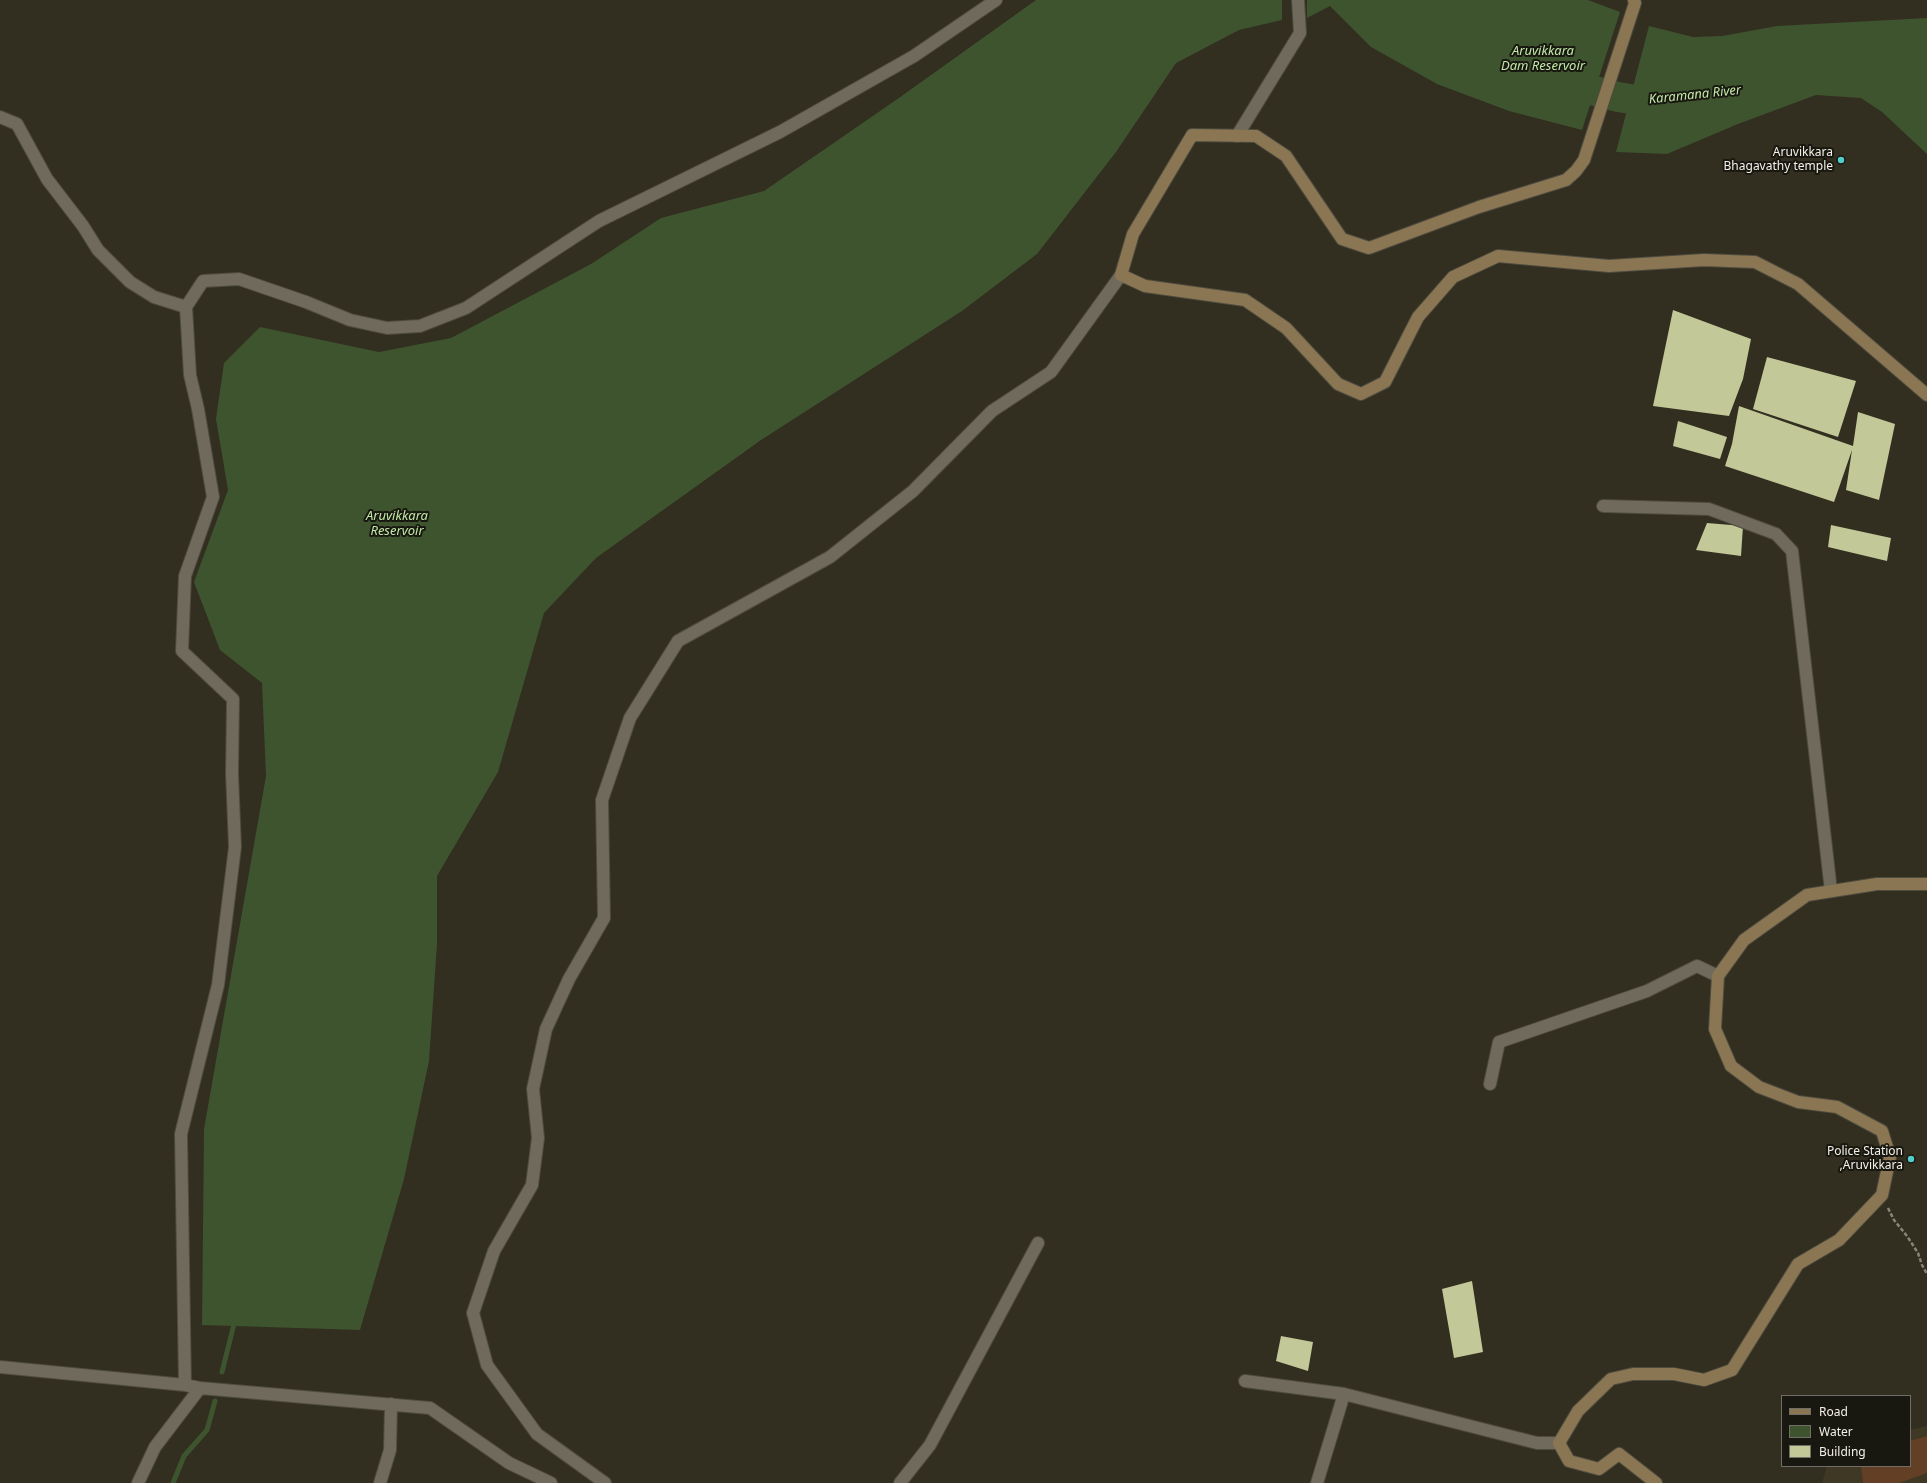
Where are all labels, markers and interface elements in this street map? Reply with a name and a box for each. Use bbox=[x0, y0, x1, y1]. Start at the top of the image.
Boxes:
water label: Aruvikkara Dam Reservoir bbox=[1501, 43, 1585, 74]
water label: Karamana River bbox=[1648, 82, 1742, 108]
place label: Aruvikkara Bhagavathy temple bbox=[1724, 146, 1833, 174]
marker: Aruvikkara Bhagavathy temple bbox=[1836, 155, 1846, 165]
water label: Aruvikkara Reservoir bbox=[366, 508, 428, 539]
place label: Police Station ,Aruvikkara bbox=[1827, 1145, 1903, 1173]
marker: Police Station ,Aruvikkara bbox=[1906, 1154, 1916, 1164]
legend bbox=[1781, 1395, 1911, 1467]
text: Road bbox=[1819, 1403, 1848, 1420]
text: Water bbox=[1819, 1423, 1853, 1440]
text: Building bbox=[1819, 1443, 1866, 1460]

